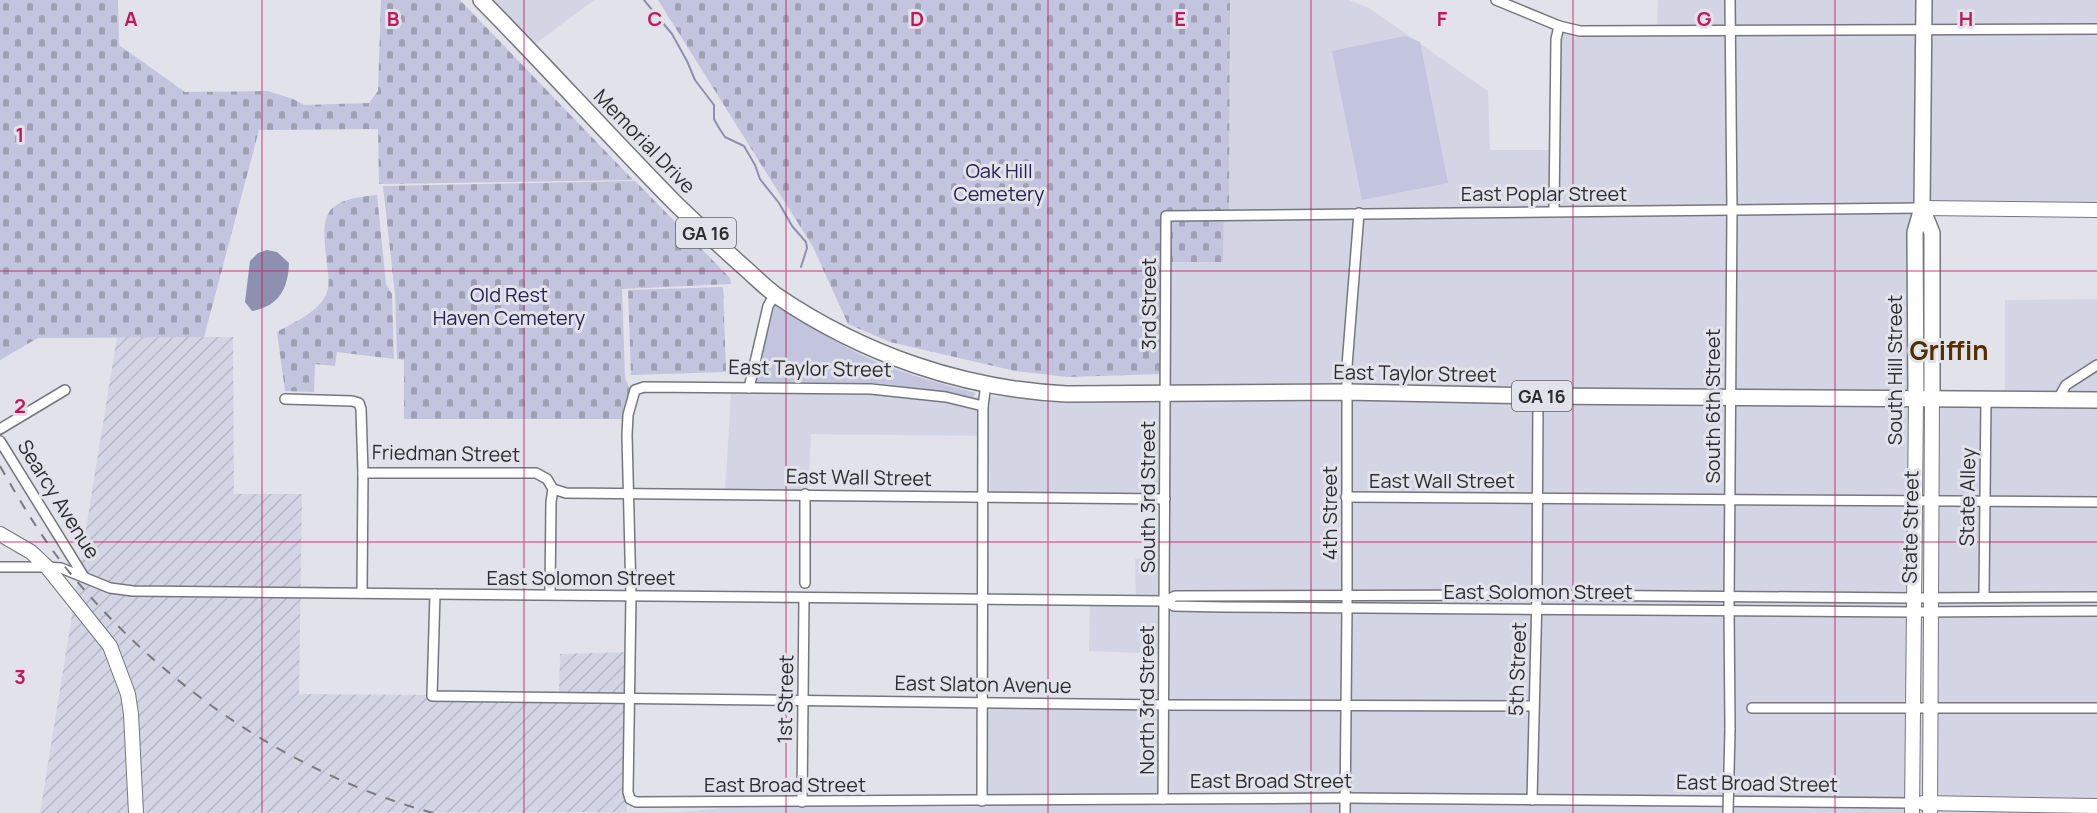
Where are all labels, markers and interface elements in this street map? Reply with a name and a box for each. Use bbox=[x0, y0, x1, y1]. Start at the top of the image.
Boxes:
text: A bbox=[124, 5, 138, 32]
text: B bbox=[387, 5, 400, 32]
text: C bbox=[648, 5, 662, 32]
text: D bbox=[910, 5, 924, 32]
text: E bbox=[1174, 5, 1186, 32]
text: F bbox=[1437, 5, 1448, 32]
text: G bbox=[1697, 5, 1712, 32]
text: H bbox=[1959, 5, 1973, 32]
street label: Memorial Drive bbox=[588, 83, 702, 199]
text: 1 bbox=[16, 121, 24, 148]
park label: Oak Hill Cemetery bbox=[953, 157, 1045, 207]
street label: East Poplar Street bbox=[1461, 180, 1627, 207]
road number: GA 16 bbox=[676, 218, 736, 248]
street label: 3rd Street bbox=[1135, 258, 1162, 350]
park label: Old Rest Haven Cemetery bbox=[433, 281, 586, 331]
street label: South Hill Street bbox=[1881, 295, 1908, 445]
street label: South 6th Street bbox=[1699, 329, 1726, 483]
district label: Griffin bbox=[1909, 332, 1989, 368]
street label: East Taylor Street bbox=[728, 353, 892, 383]
street label: East Taylor Street bbox=[1333, 358, 1497, 388]
road number: GA 16 bbox=[1512, 381, 1572, 411]
text: 2 bbox=[14, 392, 26, 419]
street label: South 3rd Street bbox=[1134, 421, 1161, 573]
street label: Searcy Avenue bbox=[12, 434, 106, 564]
street label: Friedman Street bbox=[372, 438, 520, 468]
street label: State Alley bbox=[1953, 447, 1981, 547]
street label: East Wall Street bbox=[786, 462, 932, 492]
street label: 4th Street bbox=[1316, 466, 1343, 560]
street label: East Wall Street bbox=[1369, 467, 1515, 494]
street label: State Street bbox=[1896, 470, 1924, 584]
street label: East Solomon Street bbox=[486, 564, 676, 591]
street label: East Solomon Street bbox=[1443, 578, 1633, 605]
street label: 5th Street bbox=[1502, 621, 1532, 717]
street label: North 3rd Street bbox=[1133, 625, 1160, 775]
street label: 1st Street bbox=[771, 654, 799, 744]
text: 3 bbox=[14, 663, 26, 690]
street label: East Slaton Avenue bbox=[894, 669, 1072, 699]
street label: East Broad Street bbox=[1190, 767, 1352, 794]
street label: East Broad Street bbox=[1676, 768, 1838, 798]
street label: East Broad Street bbox=[704, 771, 866, 798]

